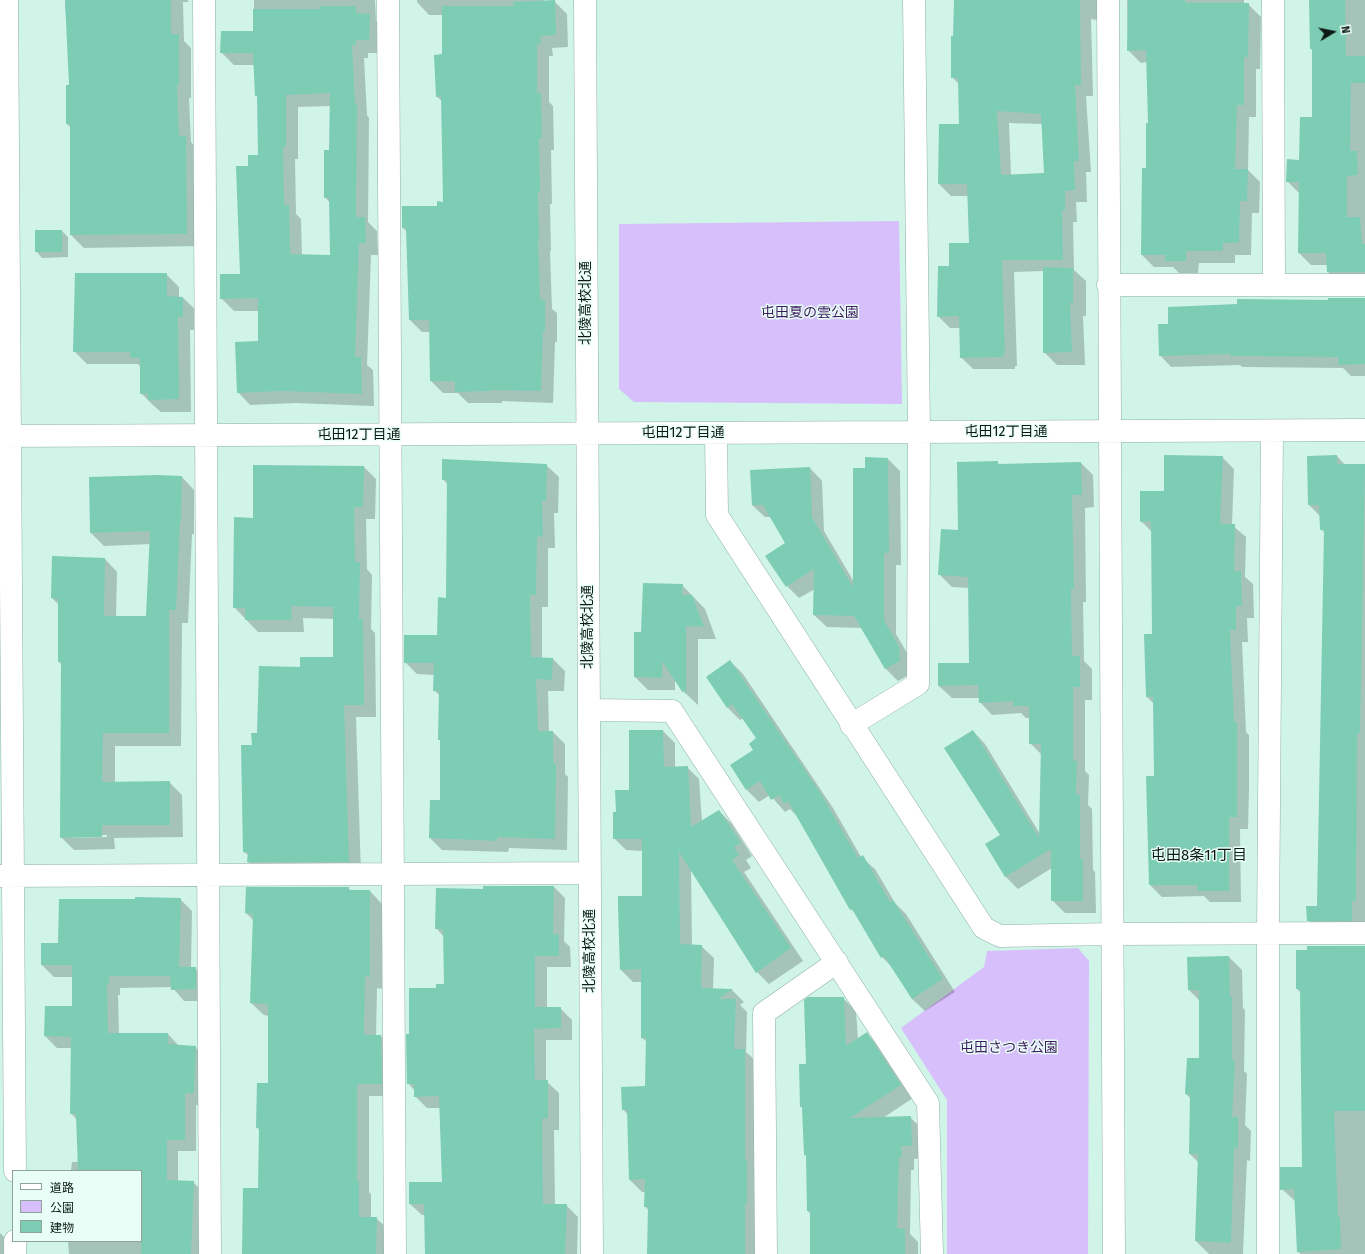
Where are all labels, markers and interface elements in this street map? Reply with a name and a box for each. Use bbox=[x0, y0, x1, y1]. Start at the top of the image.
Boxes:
north arrow bbox=[1313, 12, 1353, 52]
text: N bbox=[1338, 25, 1352, 35]
street label: 北陵高校北通 bbox=[578, 261, 594, 345]
park label: 屯田夏の雲公園 bbox=[761, 305, 859, 321]
street label: 屯田12丁目通 bbox=[965, 424, 1047, 440]
street label: 屯田12丁目通 bbox=[642, 425, 724, 441]
street label: 屯田12丁目通 bbox=[318, 427, 400, 443]
street label: 北陵高校北通 bbox=[580, 585, 596, 669]
district label: 屯田8条11丁目 bbox=[1151, 847, 1247, 865]
street label: 北陵高校北通 bbox=[582, 909, 598, 993]
park label: 屯田さつき公園 bbox=[960, 1040, 1058, 1056]
legend bbox=[12, 1170, 142, 1242]
text: 道路 bbox=[50, 1181, 74, 1195]
text: 公園 bbox=[50, 1201, 74, 1215]
text: 建物 bbox=[50, 1221, 74, 1235]

